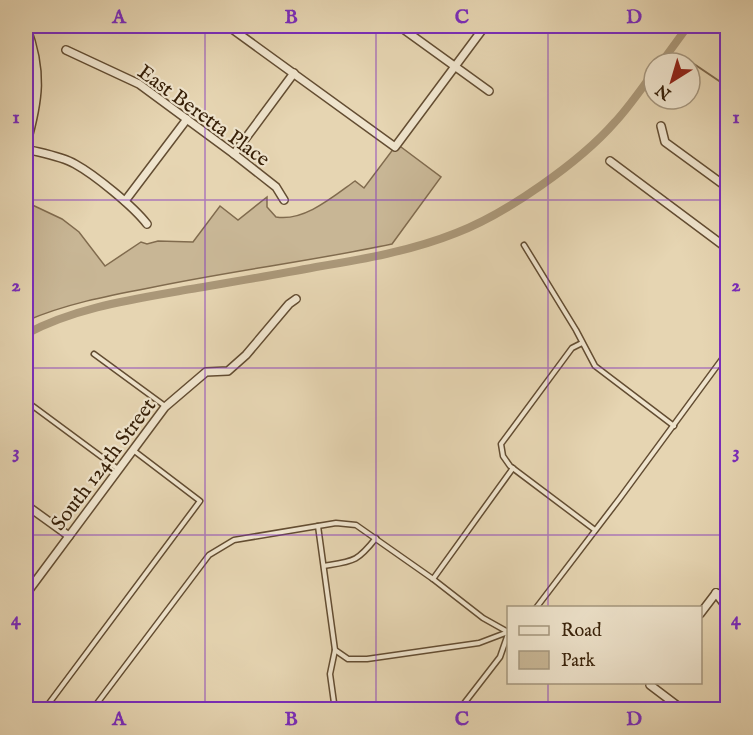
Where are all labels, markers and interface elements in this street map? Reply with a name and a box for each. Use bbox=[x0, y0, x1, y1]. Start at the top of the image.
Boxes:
text: A bbox=[111, 5, 127, 30]
text: B bbox=[284, 5, 298, 30]
text: C bbox=[455, 5, 469, 30]
text: D bbox=[626, 5, 642, 30]
north arrow bbox=[642, 51, 702, 111]
street label: East Beretta Place bbox=[132, 59, 275, 174]
text: N bbox=[653, 79, 677, 104]
text: 1 bbox=[12, 105, 20, 130]
text: 1 bbox=[732, 105, 740, 130]
text: 2 bbox=[11, 273, 21, 298]
text: 2 bbox=[731, 273, 741, 298]
street label: South 124th Street bbox=[46, 393, 163, 537]
text: 3 bbox=[12, 440, 20, 465]
text: 3 bbox=[732, 440, 740, 465]
legend bbox=[507, 606, 702, 684]
text: 4 bbox=[11, 607, 22, 632]
text: 4 bbox=[731, 607, 742, 632]
text: Road bbox=[561, 620, 602, 643]
text: Park bbox=[561, 650, 596, 673]
text: A bbox=[111, 707, 127, 732]
text: B bbox=[284, 707, 298, 732]
text: C bbox=[455, 707, 469, 732]
text: D bbox=[626, 707, 642, 732]

